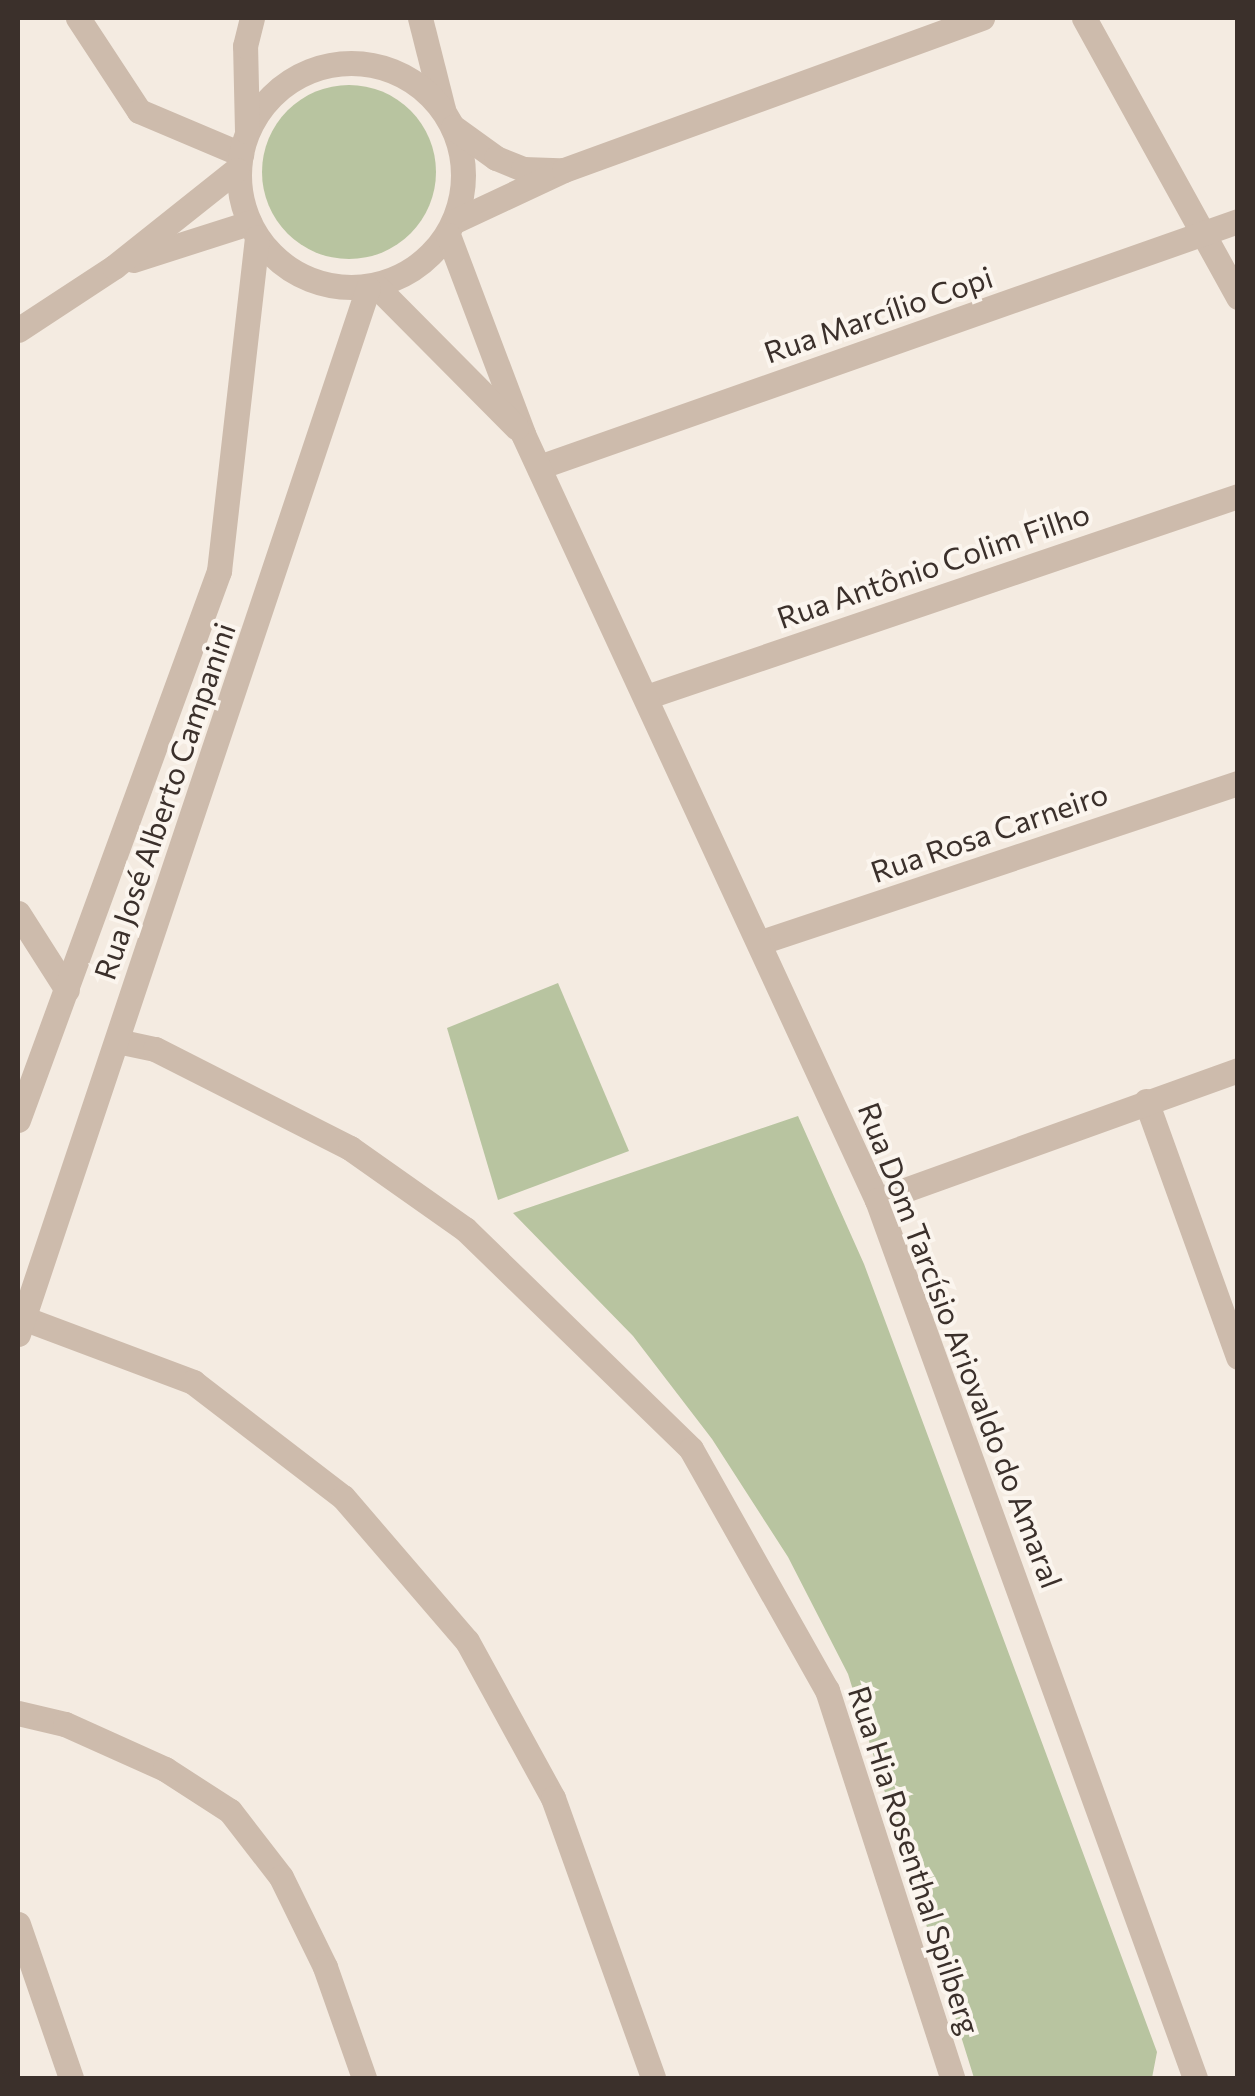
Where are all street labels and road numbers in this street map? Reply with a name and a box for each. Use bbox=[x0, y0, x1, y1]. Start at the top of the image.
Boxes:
street label: Rua Marcílio Copi bbox=[759, 258, 997, 370]
street label: Rua Antônio Colim Filho bbox=[772, 495, 1094, 635]
street label: Rua José Alberto Campanini bbox=[86, 618, 242, 984]
street label: Rua Rosa Carneiro bbox=[866, 775, 1112, 889]
street label: Rua Dom Tarcísio Ariovaldo do Amaral bbox=[852, 1097, 1070, 1593]
street label: Rua Hia Rosenthal Spilberg bbox=[842, 1681, 988, 2039]

